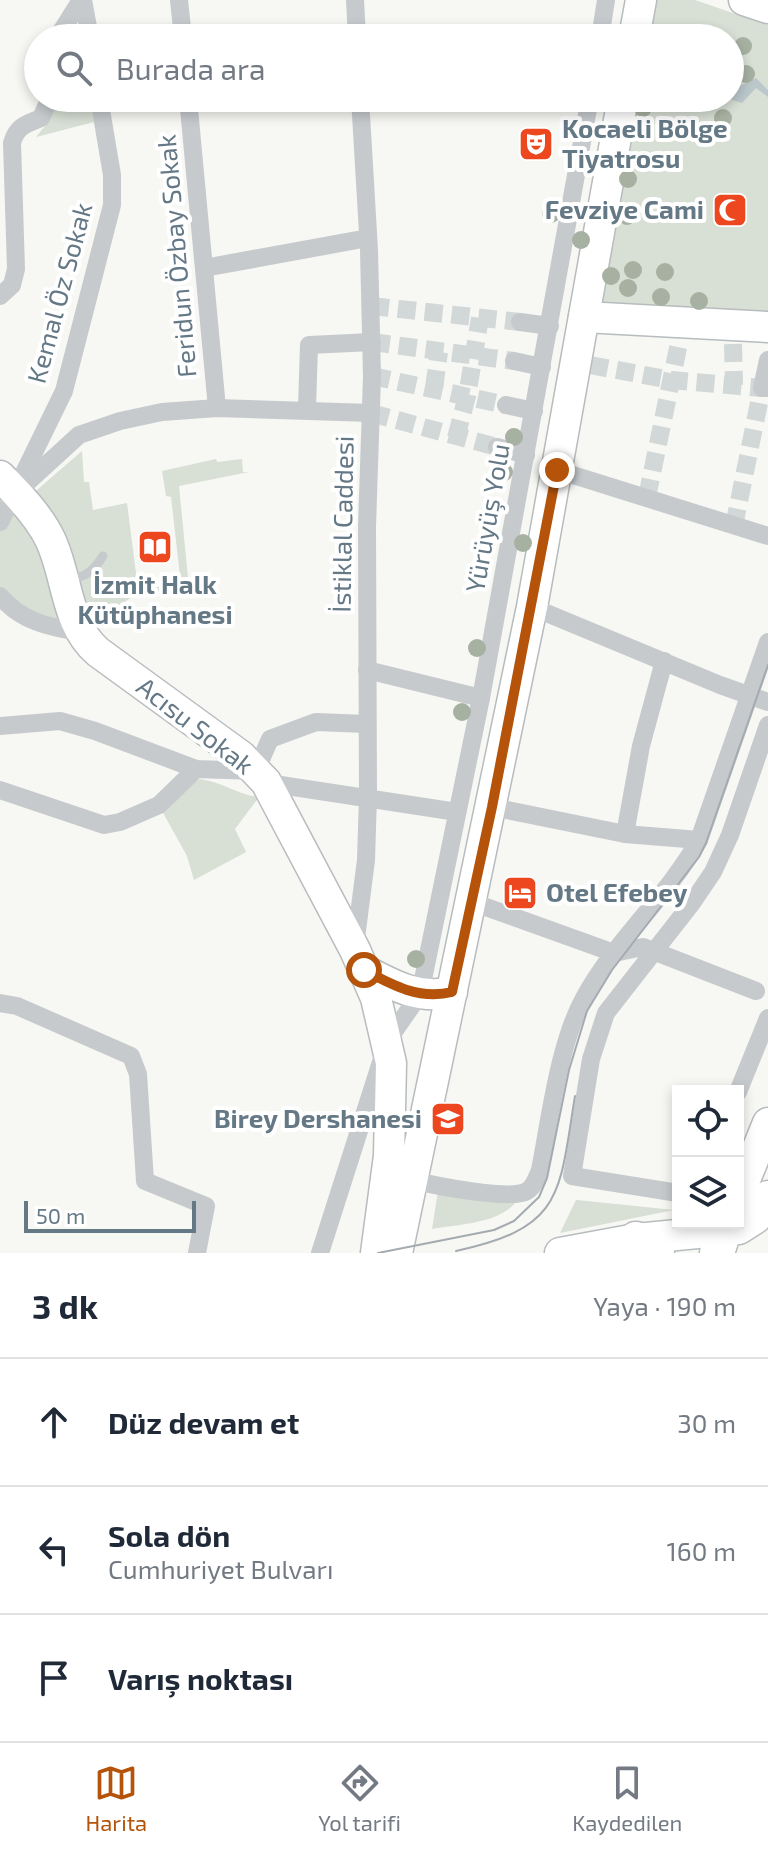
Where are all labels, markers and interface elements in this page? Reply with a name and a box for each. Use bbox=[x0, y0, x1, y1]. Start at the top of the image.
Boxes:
search box bbox=[24, 24, 744, 112]
icon: search bbox=[52, 46, 96, 90]
text: Burada ara bbox=[116, 50, 266, 86]
place label: Kocaeli Bölge Tiyatrosu bbox=[562, 112, 728, 174]
theatre icon: Kocaeli Bölge Tiyatrosu bbox=[517, 125, 555, 163]
street label: Feridun Özbay Sokak bbox=[149, 133, 202, 379]
mosque icon: Fevziye Cami bbox=[711, 191, 749, 229]
place label: Fevziye Cami bbox=[545, 193, 704, 225]
street label: Kemal Öz Sokak bbox=[20, 199, 98, 386]
street label: İstiklal Caddesi bbox=[324, 435, 359, 613]
street label: Yürüyüş Yolu bbox=[458, 441, 517, 595]
route end bbox=[539, 452, 575, 488]
library icon: İzmit Halk Kütüphanesi bbox=[136, 528, 174, 566]
place label: İzmit Halk Kütüphanesi bbox=[77, 568, 233, 629]
street label: Acısu Sokak bbox=[131, 670, 260, 780]
hotel icon: Otel Efebey bbox=[501, 874, 539, 912]
place label: Otel Efebey bbox=[546, 876, 688, 908]
route start bbox=[346, 952, 382, 988]
map controls bbox=[672, 1085, 744, 1229]
button: locate bbox=[672, 1085, 744, 1157]
school or university icon: Birey Dershanesi bbox=[429, 1100, 467, 1138]
place label: Birey Dershanesi bbox=[214, 1102, 422, 1134]
button: layers bbox=[672, 1157, 744, 1229]
scale bar bbox=[24, 1197, 196, 1233]
text: 50 m bbox=[36, 1202, 85, 1228]
text: 3 dk bbox=[32, 1285, 98, 1326]
text: Yaya · 190 m bbox=[593, 1290, 736, 1321]
icon: ahead bbox=[32, 1400, 76, 1444]
text: Düz devam et bbox=[108, 1404, 299, 1440]
text: 30 m bbox=[677, 1407, 736, 1438]
text: Sola dön bbox=[108, 1517, 230, 1553]
icon: left bbox=[32, 1528, 76, 1572]
text: 160 m bbox=[667, 1535, 736, 1566]
text: Cumhuriyet Bulvarı bbox=[108, 1553, 333, 1584]
icon: arrive bbox=[32, 1656, 76, 1700]
text: Varış noktası bbox=[108, 1660, 293, 1696]
tab: Harita bbox=[86, 1761, 147, 1835]
tab: Yol tarifi bbox=[318, 1761, 401, 1835]
tab: Kaydedilen bbox=[572, 1761, 682, 1835]

